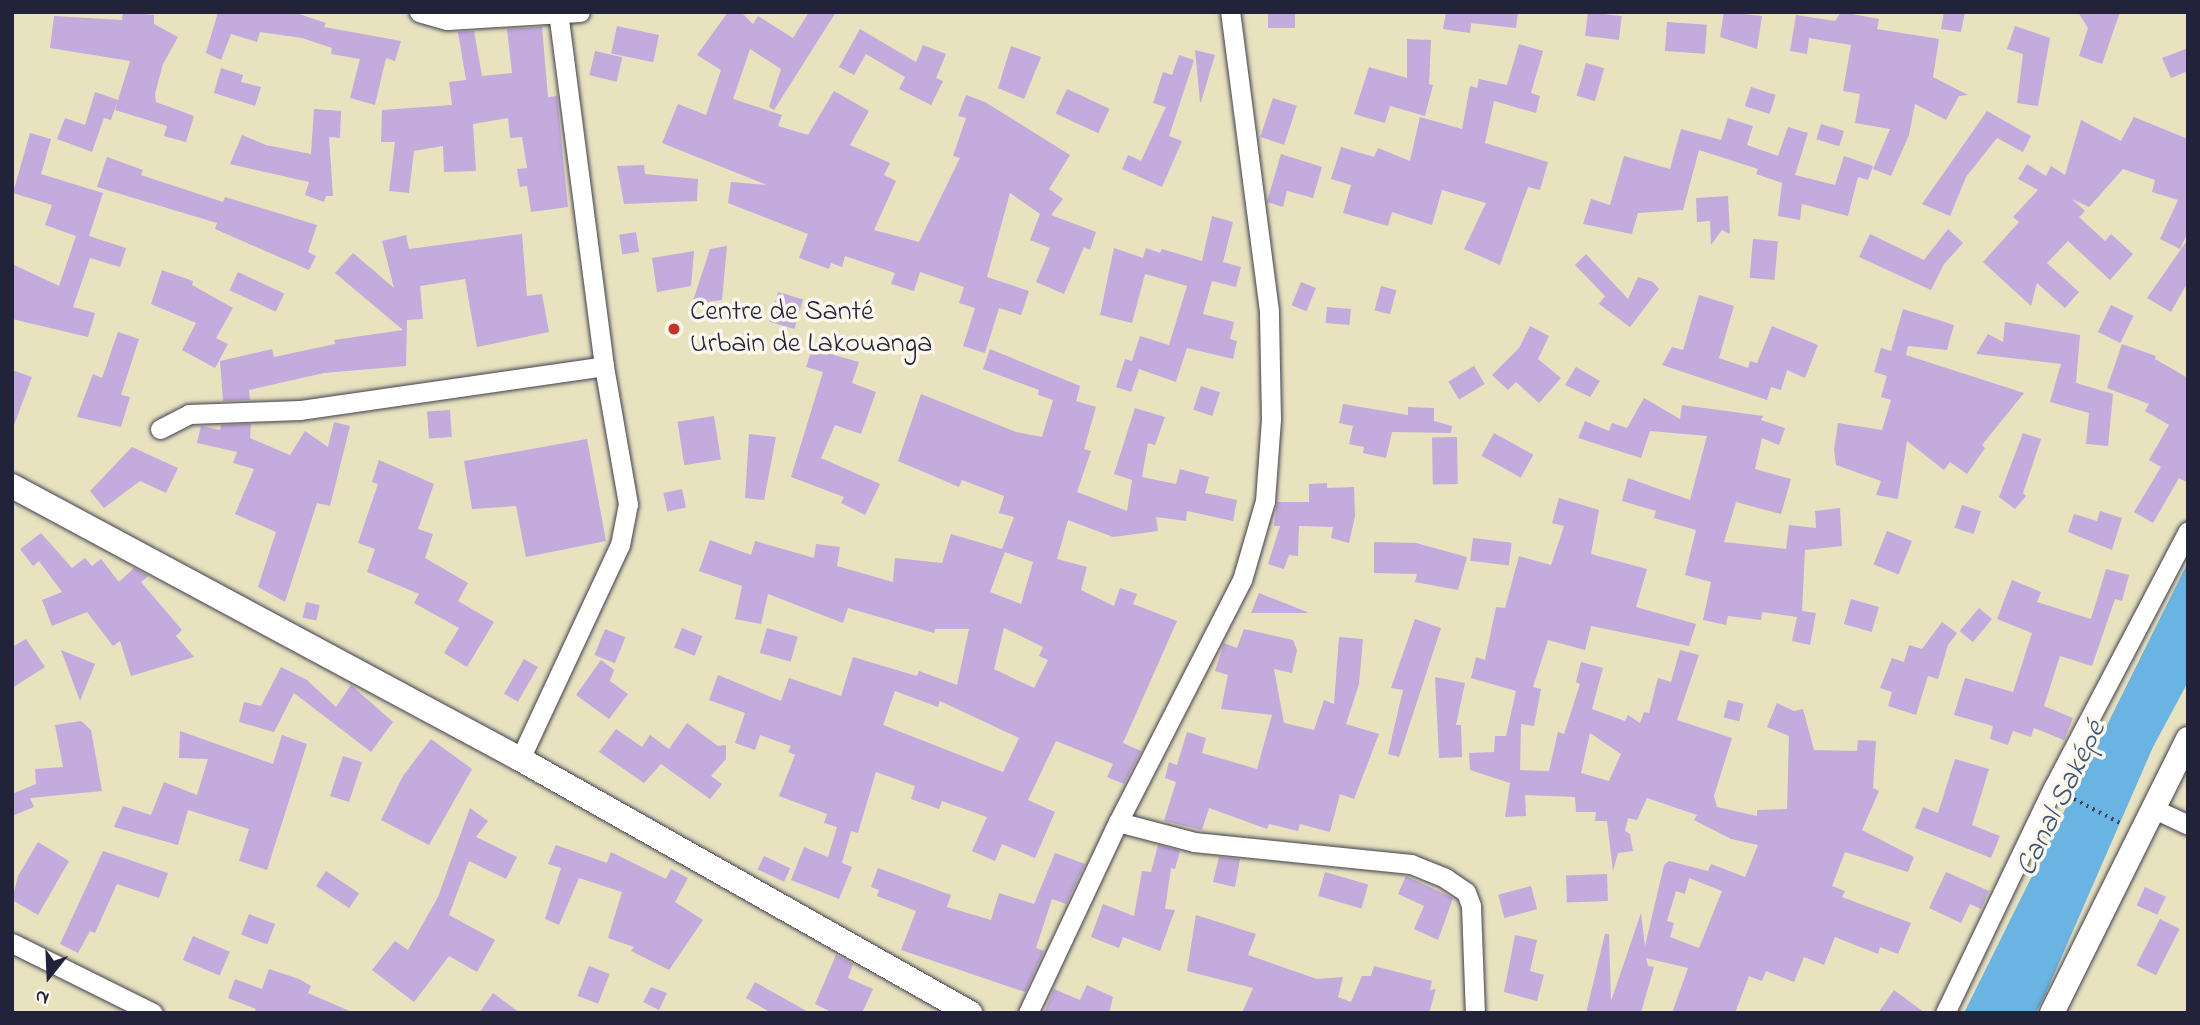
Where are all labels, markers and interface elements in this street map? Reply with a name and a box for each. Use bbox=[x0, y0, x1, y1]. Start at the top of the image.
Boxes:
place label: Centre de Santé Urbain de Lakouanga bbox=[690, 296, 932, 362]
marker: Centre de Santé Urbain de Lakouanga bbox=[664, 319, 684, 339]
water label: Canal Saképé bbox=[2009, 716, 2115, 882]
north arrow bbox=[14, 941, 84, 1011]
text: N bbox=[32, 982, 53, 1011]

